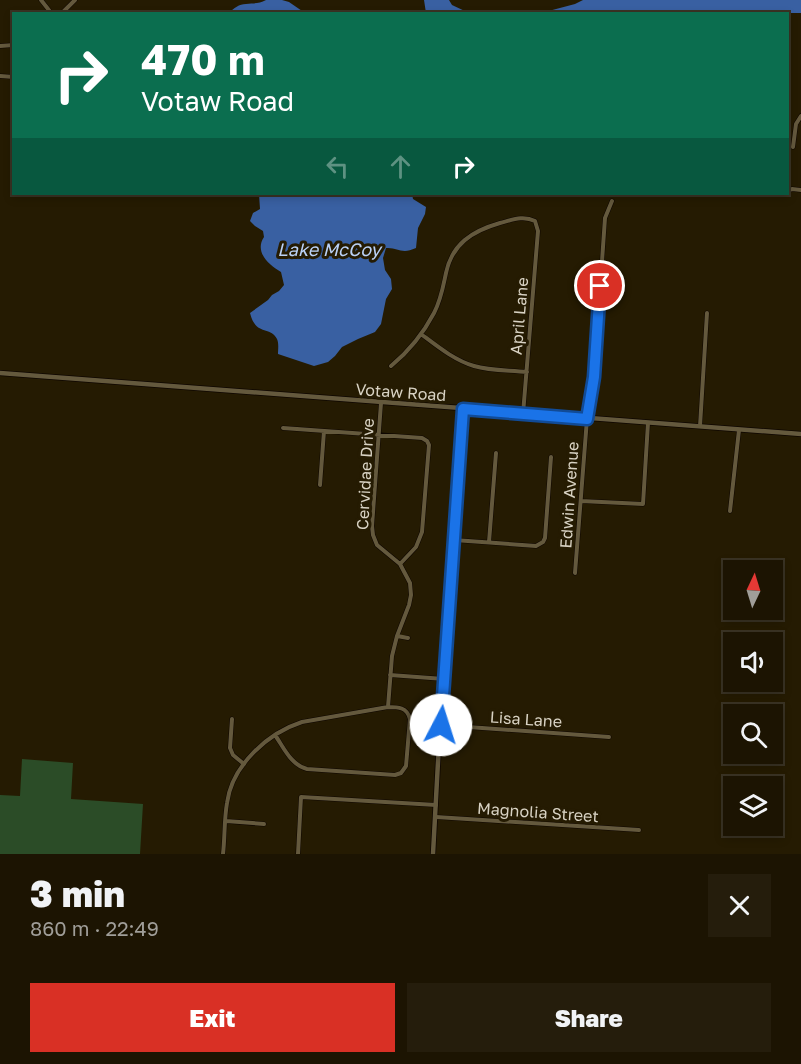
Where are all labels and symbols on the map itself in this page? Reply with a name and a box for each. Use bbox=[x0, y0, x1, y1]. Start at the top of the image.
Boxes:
water label: Lake McCoy bbox=[277, 238, 384, 260]
pin bbox=[574, 260, 625, 311]
street label: April Lane bbox=[506, 276, 532, 356]
street label: Votaw Road bbox=[355, 379, 447, 405]
street label: Cervidae Drive bbox=[352, 418, 378, 530]
street label: Edwin Avenue bbox=[555, 441, 583, 549]
north arrow bbox=[723, 560, 783, 620]
position arrow bbox=[409, 693, 473, 757]
street label: Lisa Lane bbox=[489, 707, 563, 731]
street label: Magnolia Street bbox=[477, 798, 599, 826]

